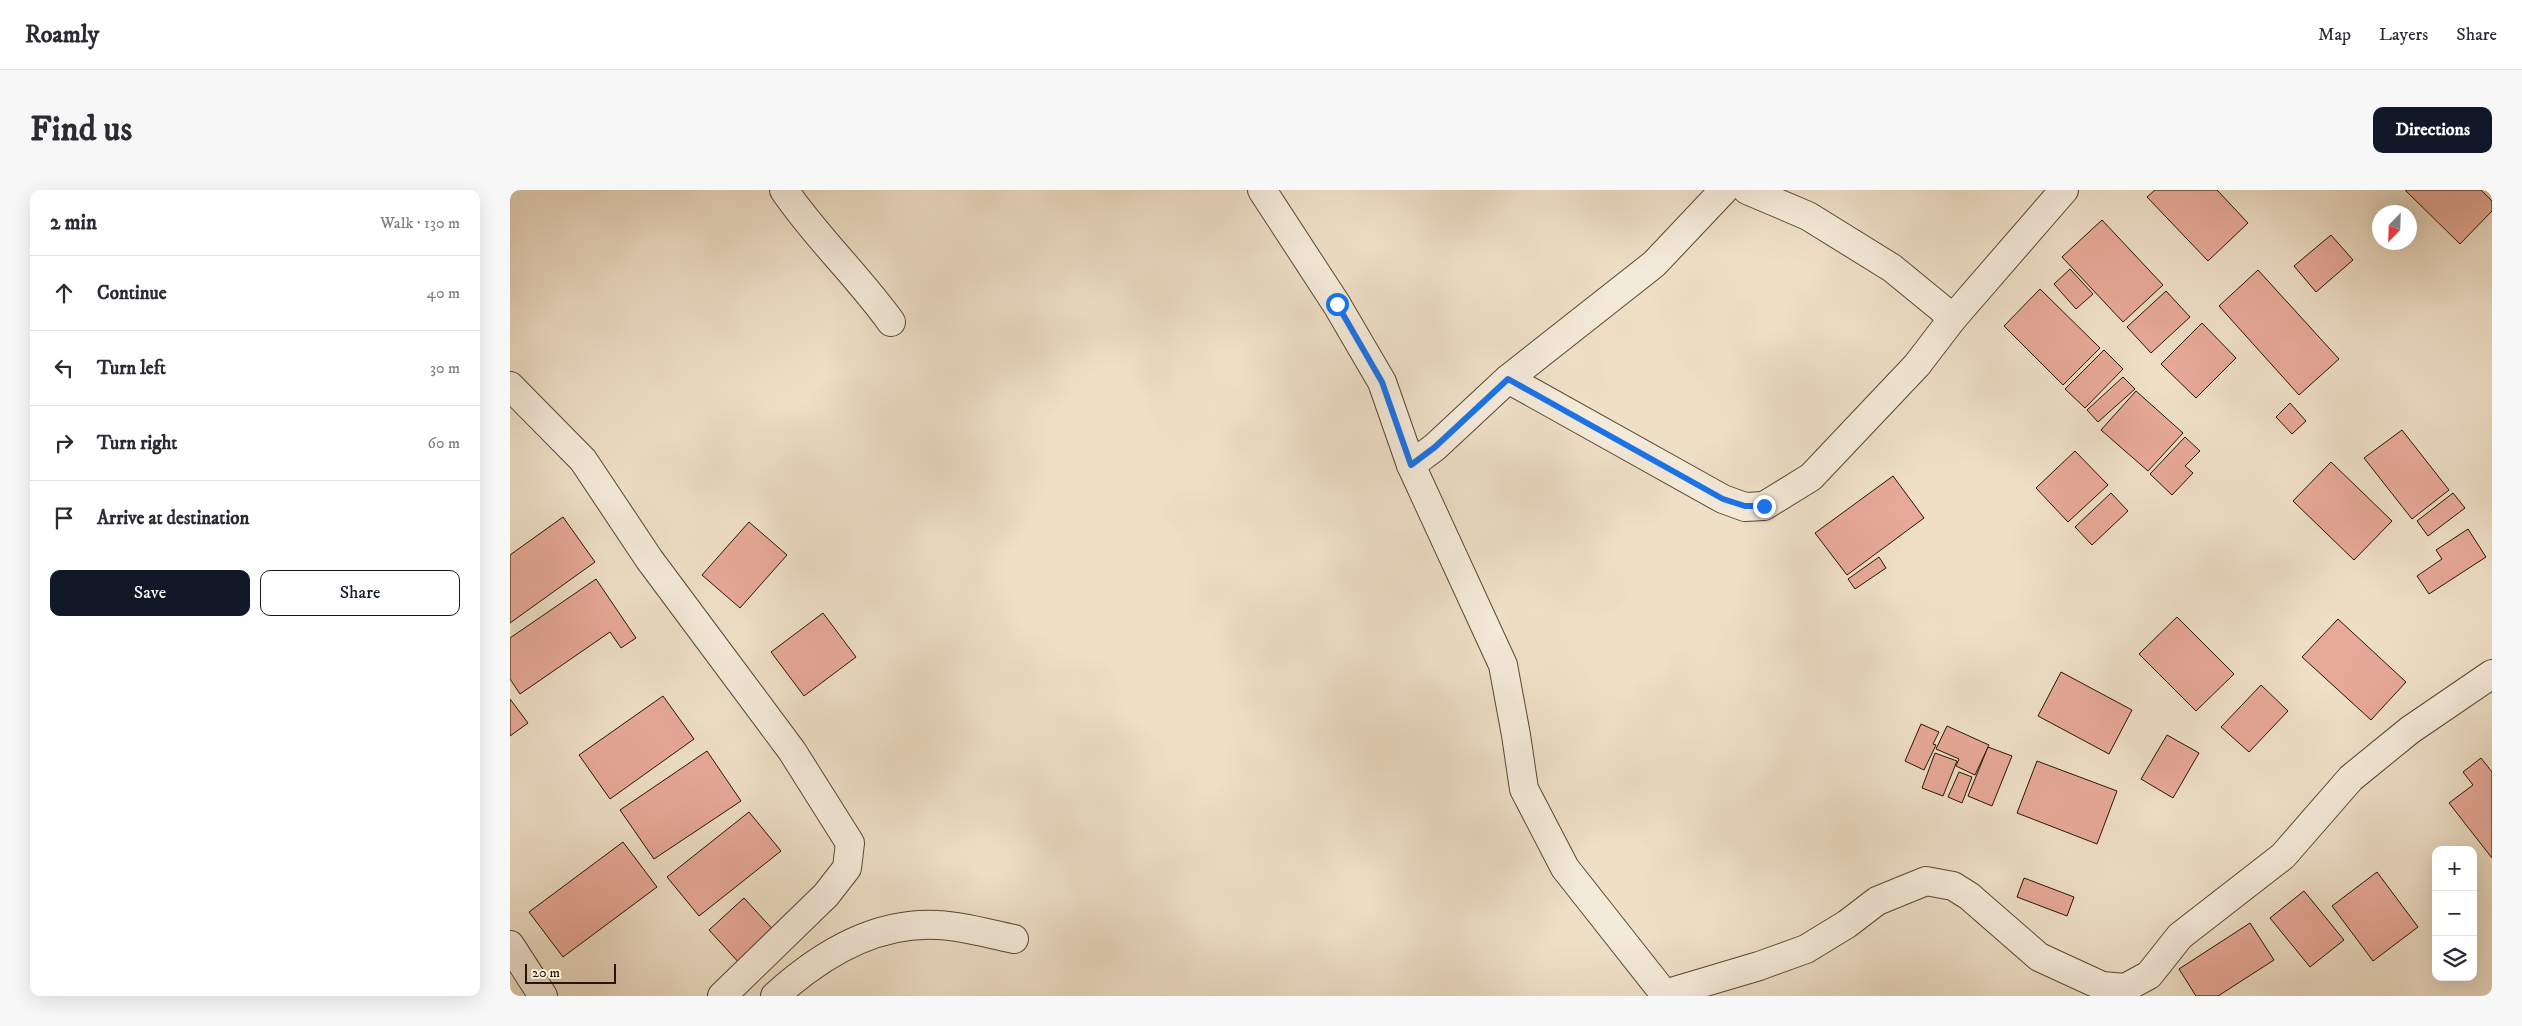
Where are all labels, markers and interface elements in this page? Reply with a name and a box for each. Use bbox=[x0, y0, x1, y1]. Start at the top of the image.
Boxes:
text: Roamly bbox=[25, 20, 99, 50]
text: Map bbox=[2318, 24, 2351, 46]
text: Layers bbox=[2379, 24, 2428, 46]
text: Share bbox=[2456, 24, 2497, 46]
button: Directions bbox=[2373, 107, 2492, 153]
text: Find us bbox=[30, 108, 132, 152]
north arrow bbox=[2372, 205, 2417, 250]
text: 2 min bbox=[50, 210, 97, 236]
text: Walk · 130 m bbox=[380, 213, 460, 233]
icon: ahead bbox=[50, 279, 78, 307]
text: Continue bbox=[97, 282, 167, 305]
text: 40 m bbox=[427, 283, 460, 303]
route start bbox=[1326, 293, 1349, 316]
icon: left bbox=[50, 354, 78, 382]
text: Turn left bbox=[97, 357, 166, 380]
text: 30 m bbox=[430, 358, 460, 378]
icon: right bbox=[50, 429, 78, 457]
text: Turn right bbox=[97, 432, 177, 455]
text: 60 m bbox=[428, 433, 460, 453]
route end bbox=[1753, 495, 1776, 518]
icon: arrive bbox=[50, 504, 78, 532]
text: Arrive at destination bbox=[97, 507, 249, 530]
button: Save bbox=[50, 570, 250, 616]
button: Share bbox=[260, 570, 460, 616]
map controls bbox=[2432, 846, 2477, 981]
button: + bbox=[2432, 846, 2477, 891]
button: − bbox=[2432, 891, 2477, 936]
button: layers bbox=[2432, 936, 2477, 981]
scale bar bbox=[525, 961, 616, 984]
text: 20 m bbox=[532, 964, 560, 982]

